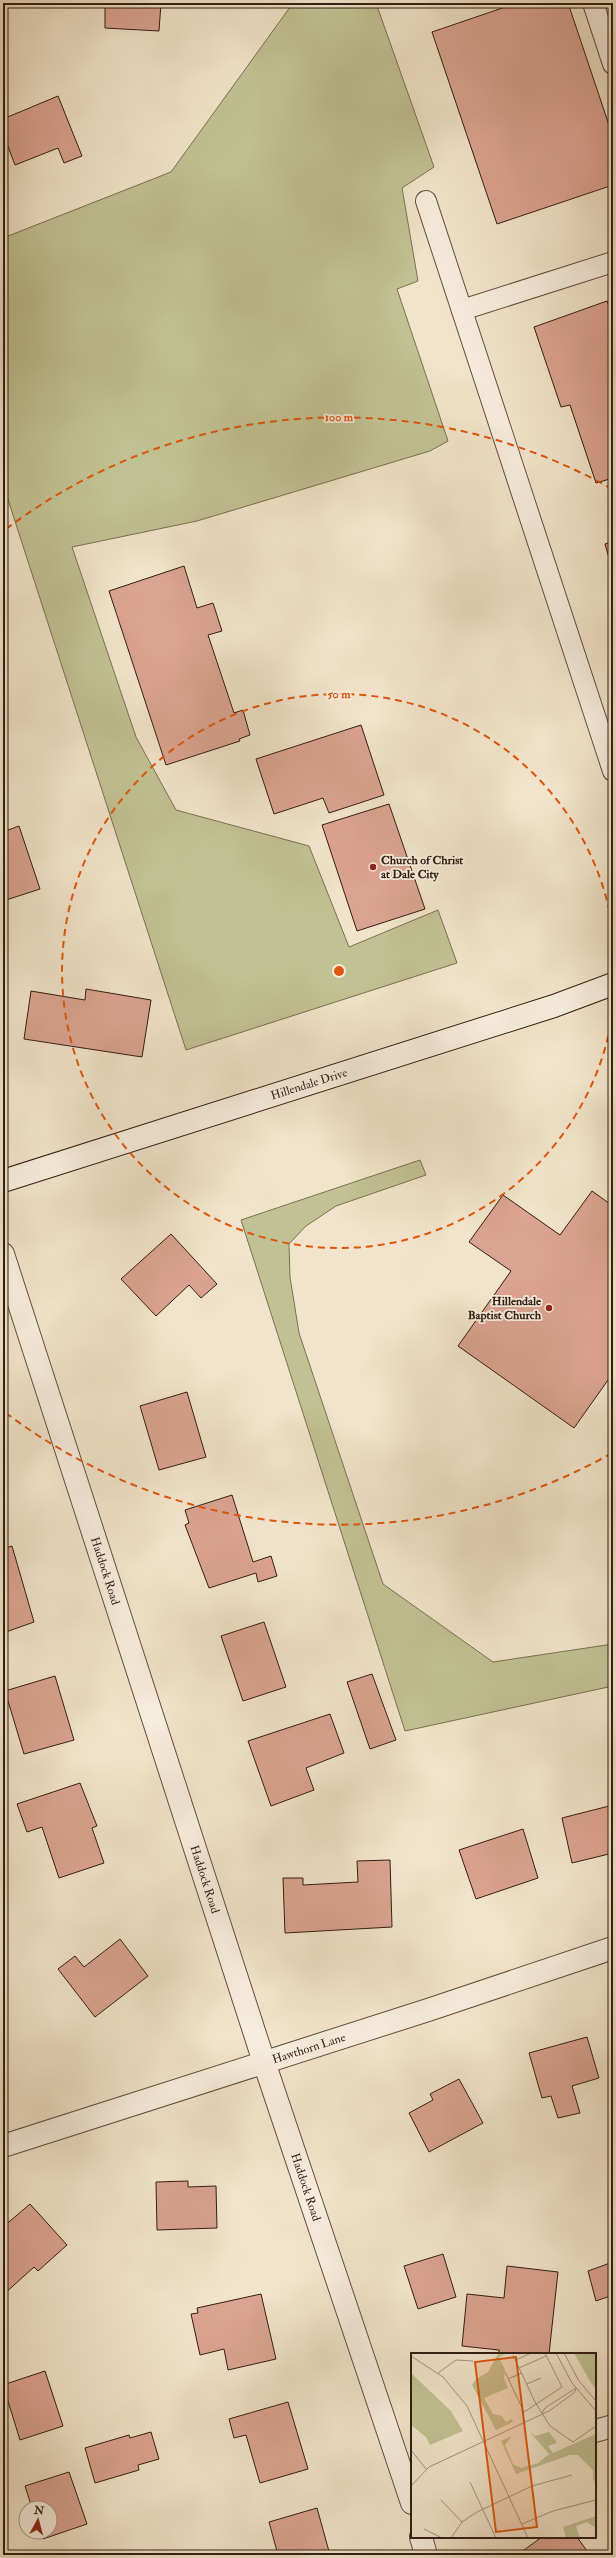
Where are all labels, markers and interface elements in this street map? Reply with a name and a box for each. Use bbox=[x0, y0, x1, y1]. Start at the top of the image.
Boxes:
text: 100 m bbox=[325, 410, 354, 425]
text: 50 m bbox=[327, 687, 351, 702]
place label: Church of Christ at Dale City bbox=[381, 853, 463, 882]
marker: Church of Christ at Dale City bbox=[368, 862, 378, 872]
centre of rings bbox=[332, 964, 346, 978]
street label: Hillendale Drive bbox=[269, 1065, 349, 1103]
place label: Hillendale Baptist Church bbox=[468, 1294, 542, 1323]
marker: Hillendale Baptist Church bbox=[544, 1303, 554, 1313]
street label: Haddock Road bbox=[87, 1535, 123, 1607]
street label: Haddock Road bbox=[186, 1843, 222, 1915]
street label: Hawthorn Lane bbox=[270, 2030, 347, 2067]
street label: Haddock Road bbox=[287, 2151, 324, 2223]
inset map bbox=[411, 2353, 596, 2538]
north arrow bbox=[18, 2500, 58, 2540]
text: N bbox=[32, 2503, 46, 2518]

